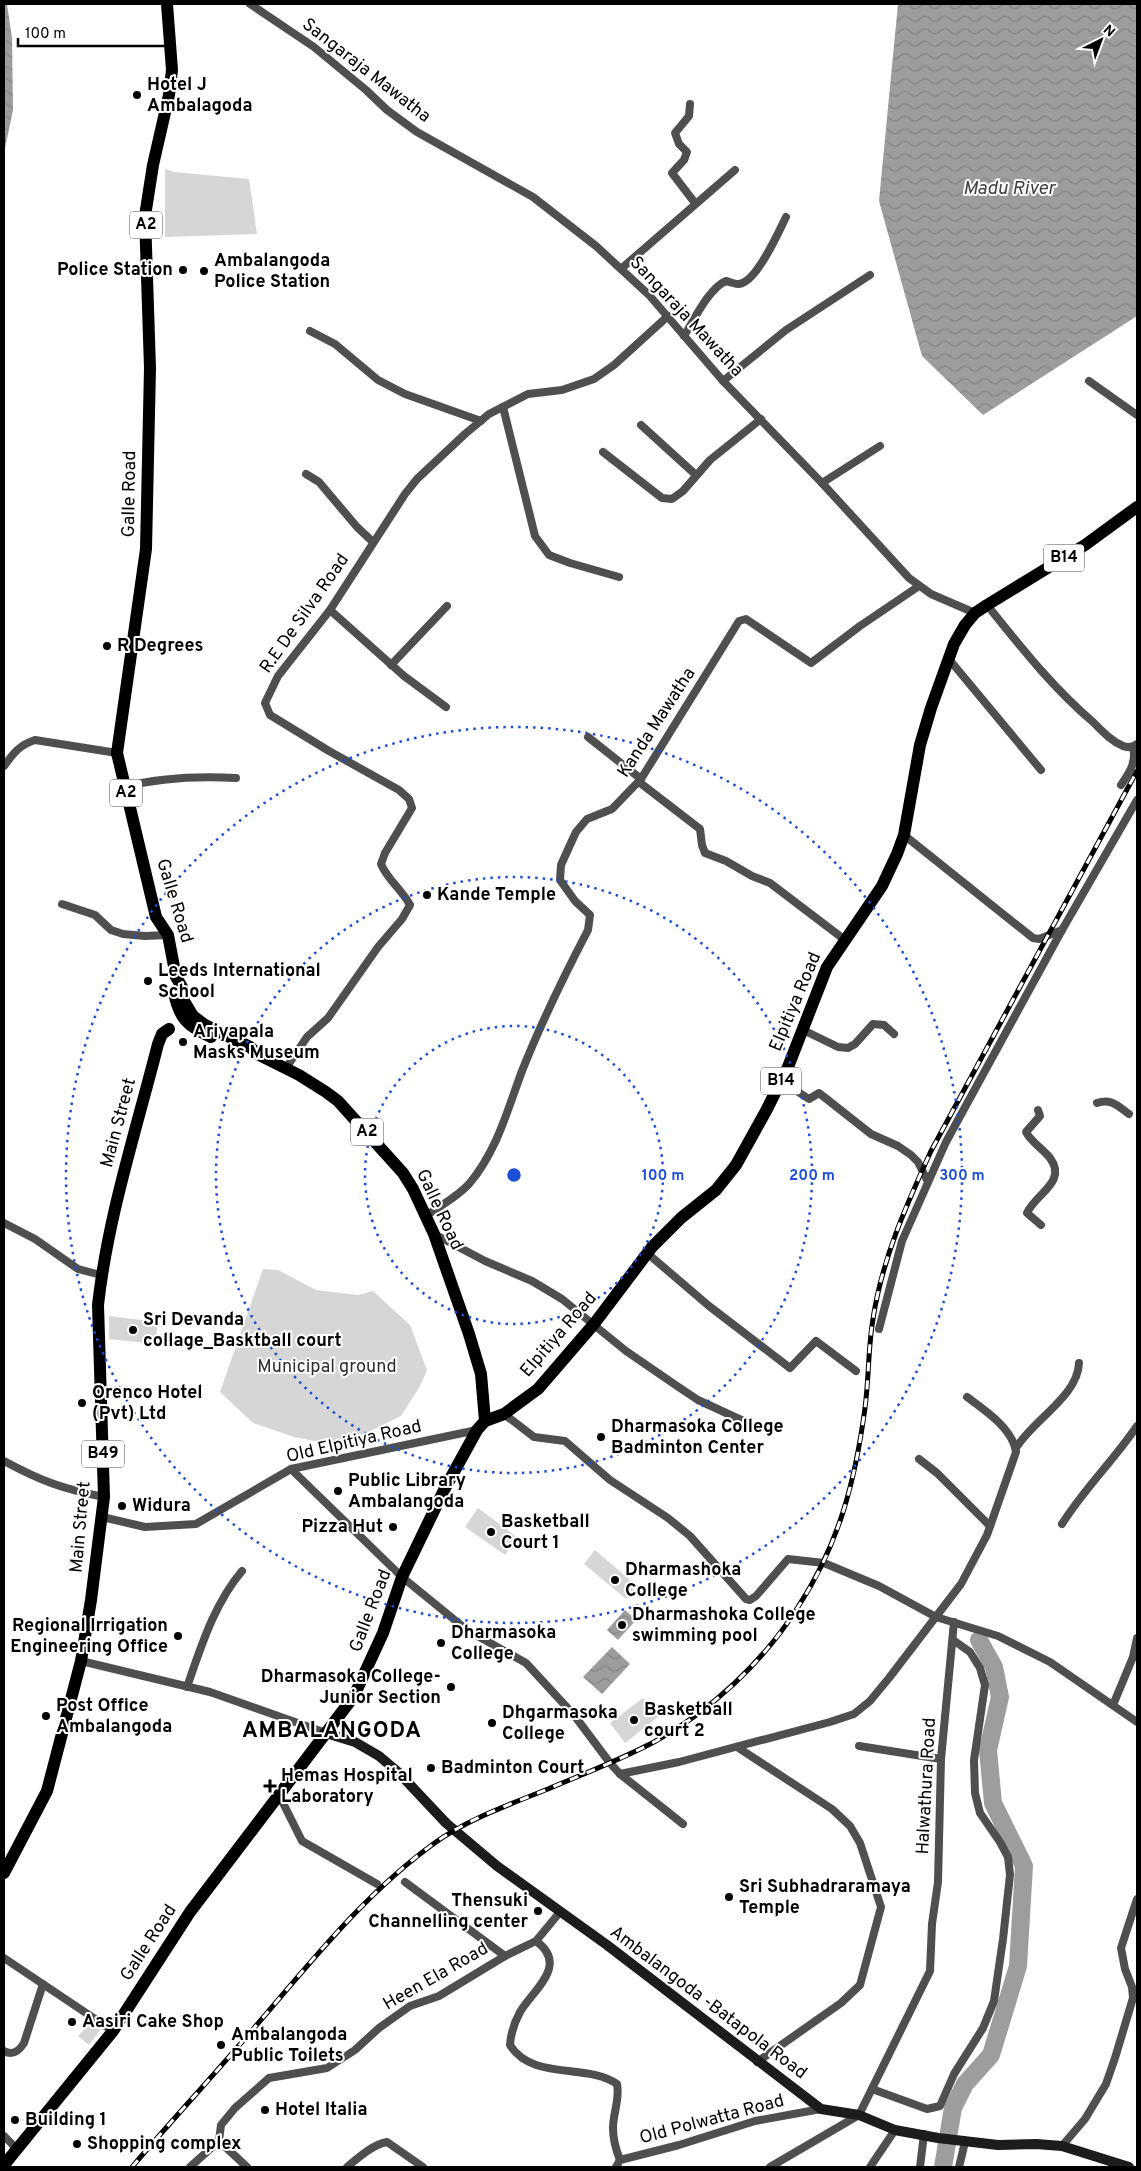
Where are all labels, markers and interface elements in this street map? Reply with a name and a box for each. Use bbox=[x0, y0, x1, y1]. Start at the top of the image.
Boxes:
street label: Sangaraja Mawatha bbox=[297, 14, 435, 128]
scale bar bbox=[18, 15, 166, 47]
north arrow bbox=[1076, 15, 1126, 65]
text: N bbox=[1099, 22, 1118, 41]
text: 100 m bbox=[25, 25, 66, 44]
place label: Hotel J Ambalagoda bbox=[147, 74, 252, 118]
marker: Hotel J Ambalagoda bbox=[131, 89, 143, 101]
water label: Madu River bbox=[963, 177, 1057, 201]
road number: A2 bbox=[130, 212, 162, 238]
place label: Ambalangoda Police Station bbox=[214, 250, 330, 294]
street label: Sangaraja Mawatha bbox=[624, 252, 748, 382]
place label: Police Station bbox=[57, 259, 173, 282]
marker: Police Station bbox=[177, 264, 189, 276]
marker: Ambalangoda Police Station bbox=[198, 265, 210, 277]
street label: Galle Road bbox=[118, 450, 142, 538]
road number: B14 bbox=[1044, 544, 1084, 572]
street label: R.E De Silva Road bbox=[255, 550, 355, 678]
place label: R Degrees bbox=[117, 635, 203, 658]
marker: R Degrees bbox=[101, 640, 113, 652]
street label: Kanda Mawatha bbox=[613, 664, 701, 782]
road number: A2 bbox=[110, 780, 142, 806]
street label: Galle Road bbox=[150, 856, 198, 946]
place label: Kande Temple bbox=[437, 884, 556, 907]
marker: Kande Temple bbox=[421, 889, 433, 901]
street label: Elpitiya Road bbox=[765, 949, 827, 1055]
place label: Leeds International School bbox=[158, 960, 321, 1004]
marker: Leeds International School bbox=[142, 975, 154, 987]
place label: Ariyapala Masks Museum bbox=[193, 1021, 320, 1065]
marker: Ariyapala Masks Museum bbox=[177, 1036, 189, 1048]
road number: B14 bbox=[761, 1068, 801, 1094]
street label: Main Street bbox=[96, 1076, 142, 1170]
road number: A2 bbox=[351, 1118, 383, 1146]
street label: Galle Road bbox=[410, 1166, 468, 1254]
centre of rings bbox=[505, 1166, 523, 1184]
text: 100 m bbox=[642, 1167, 684, 1186]
text: 200 m bbox=[789, 1167, 835, 1186]
text: 300 m bbox=[939, 1167, 985, 1186]
street label: Elpitiya Road bbox=[516, 1288, 602, 1382]
place label: Sri Devanda collage_Basktball court bbox=[143, 1309, 341, 1353]
marker: Sri Devanda collage_Basktball court bbox=[127, 1324, 139, 1336]
park label: Municipal ground bbox=[257, 1356, 397, 1379]
place label: Orenco Hotel (Pvt) Ltd bbox=[92, 1382, 203, 1426]
marker: Orenco Hotel (Pvt) Ltd bbox=[76, 1397, 88, 1409]
street label: Old Elpitiya Road bbox=[284, 1415, 424, 1469]
place label: Dharmasoka College Badminton Center bbox=[611, 1416, 784, 1460]
marker: Dharmasoka College Badminton Center bbox=[595, 1431, 607, 1443]
road number: B49 bbox=[82, 1440, 124, 1468]
place label: Public Library Ambalangoda bbox=[348, 1470, 466, 1514]
street label: Main Street bbox=[66, 1480, 96, 1574]
marker: Public Library Ambalangoda bbox=[332, 1485, 344, 1497]
place label: Widura bbox=[132, 1495, 191, 1518]
marker: Widura bbox=[116, 1500, 128, 1512]
place label: Basketball Court 1 bbox=[501, 1511, 590, 1555]
place label: Pizza Hut bbox=[302, 1516, 383, 1539]
marker: Pizza Hut bbox=[387, 1521, 399, 1533]
marker: Basketball Court 1 bbox=[485, 1526, 497, 1538]
place label: Dharmashoka College bbox=[625, 1559, 741, 1603]
street label: Galle Road bbox=[345, 1566, 397, 1656]
marker: Dharmashoka College bbox=[609, 1574, 621, 1586]
place label: Dharmashoka College swimming pool bbox=[632, 1604, 816, 1648]
place label: Regional Irrigation Engineering Office bbox=[10, 1615, 168, 1659]
marker: Dharmashoka College swimming pool bbox=[616, 1619, 628, 1631]
place label: Dharmasoka College bbox=[451, 1622, 556, 1666]
marker: Regional Irrigation Engineering Office bbox=[172, 1630, 184, 1642]
marker: Dharmasoka College bbox=[435, 1637, 447, 1649]
place label: Dharmasoka College- Junior Section bbox=[261, 1666, 441, 1710]
marker: Dharmasoka College- Junior Section bbox=[445, 1681, 457, 1693]
place label: Post Office Ambalangoda bbox=[56, 1695, 172, 1739]
place label: Basketball court 2 bbox=[644, 1699, 733, 1743]
place label: Dhgarmasoka College bbox=[502, 1702, 618, 1746]
marker: Post Office Ambalangoda bbox=[40, 1710, 52, 1722]
marker: Basketball court 2 bbox=[628, 1714, 640, 1726]
marker: Dhgarmasoka College bbox=[486, 1717, 498, 1729]
street label: Halwathura Road bbox=[912, 1717, 942, 1855]
district label: AMBALANGODA bbox=[242, 1718, 422, 1745]
place label: Badminton Court bbox=[441, 1757, 584, 1780]
marker: Badminton Court bbox=[425, 1762, 437, 1774]
place label: Hemas Hospital Laboratory bbox=[281, 1765, 413, 1809]
marker: Hemas Hospital Laboratory bbox=[263, 1779, 277, 1793]
place label: Sri Subhadraramaya Temple bbox=[739, 1876, 911, 1920]
place label: Thensuki Channelling center bbox=[368, 1890, 528, 1934]
marker: Sri Subhadraramaya Temple bbox=[723, 1891, 735, 1903]
street label: Galle Road bbox=[116, 1900, 182, 1986]
marker: Thensuki Channelling center bbox=[532, 1905, 544, 1917]
street label: Ambalangoda -Batapola Road bbox=[605, 1921, 811, 2085]
street label: Heen Ela Road bbox=[379, 1938, 493, 2016]
place label: Aasiri Cake Shop bbox=[82, 2011, 224, 2034]
marker: Aasiri Cake Shop bbox=[66, 2016, 78, 2028]
place label: Ambalangoda Public Toilets bbox=[231, 2024, 347, 2068]
marker: Ambalangoda Public Toilets bbox=[215, 2039, 227, 2051]
street label: Old Polwatta Road bbox=[637, 2090, 787, 2150]
place label: Hotel Italia bbox=[275, 2099, 367, 2122]
marker: Hotel Italia bbox=[259, 2104, 271, 2116]
place label: Building 1 bbox=[25, 2109, 107, 2132]
marker: Building 1 bbox=[9, 2114, 21, 2126]
place label: Shopping complex bbox=[87, 2133, 241, 2156]
marker: Shopping complex bbox=[71, 2138, 83, 2150]

